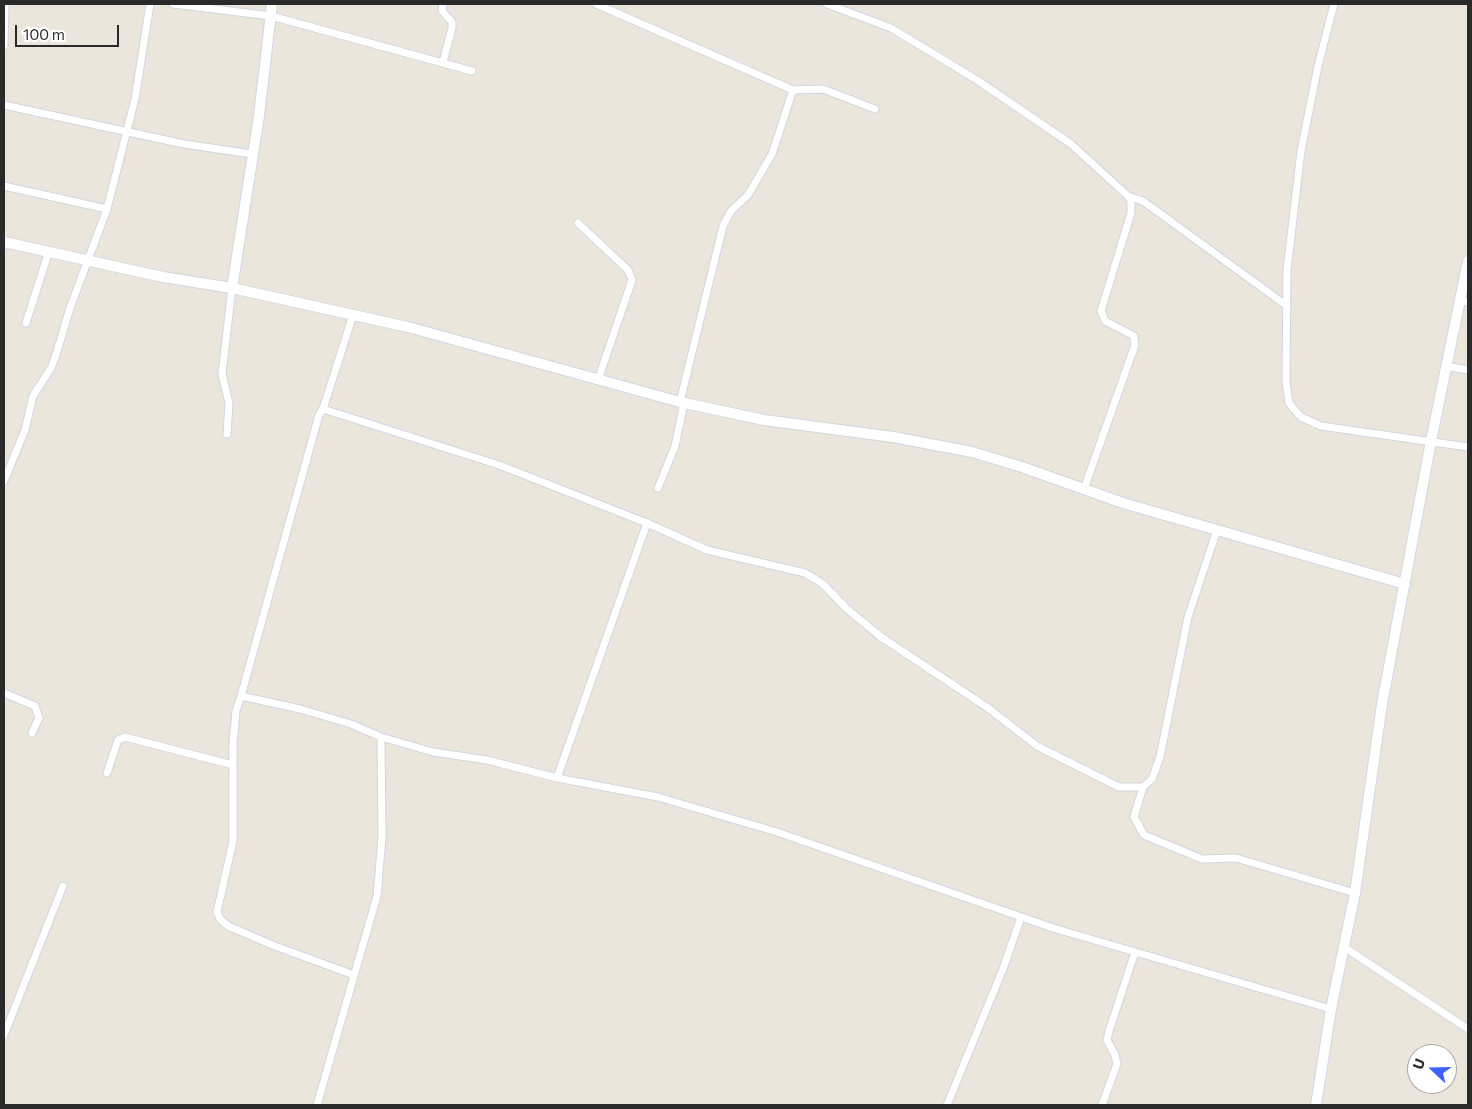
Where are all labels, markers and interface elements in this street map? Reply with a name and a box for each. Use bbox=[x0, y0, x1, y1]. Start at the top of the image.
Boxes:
scale bar bbox=[18, 15, 121, 47]
text: 100 m bbox=[23, 25, 65, 43]
north arrow bbox=[1407, 1044, 1457, 1094]
text: U bbox=[1409, 1056, 1428, 1072]

